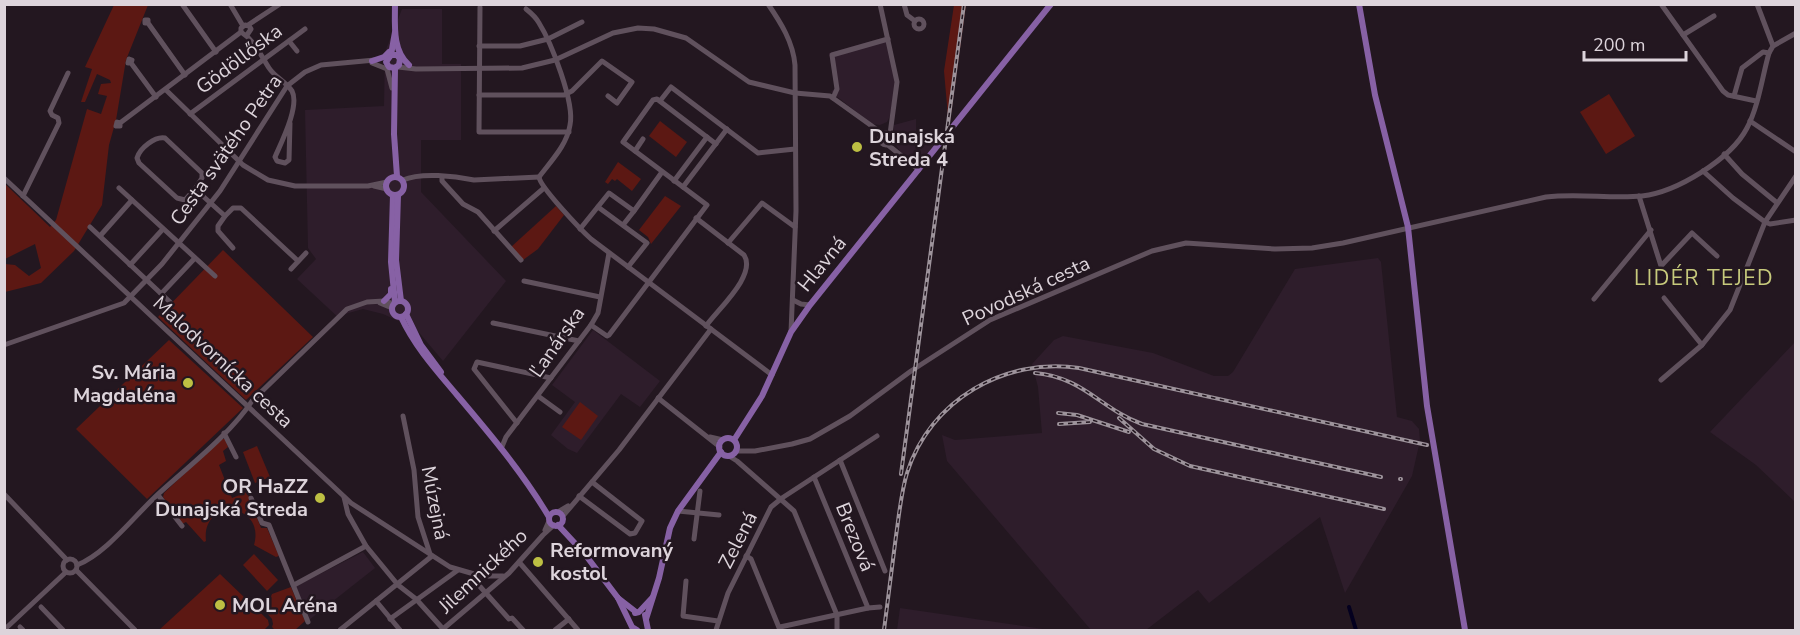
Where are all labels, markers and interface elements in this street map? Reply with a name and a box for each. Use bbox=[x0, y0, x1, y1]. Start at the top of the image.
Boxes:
street label: Gödöllőska bbox=[190, 18, 288, 100]
scale bar bbox=[1584, 24, 1686, 62]
text: 200 m bbox=[1593, 33, 1645, 57]
street label: Cesta svätého Petra bbox=[164, 69, 288, 231]
place label: Dunajská Streda 4 bbox=[869, 123, 955, 173]
marker: Dunajská Streda 4 bbox=[850, 140, 864, 154]
street label: Hlavná bbox=[791, 231, 853, 297]
street label: Povodská cesta bbox=[958, 250, 1094, 332]
district label: LIDÉR TEJED bbox=[1634, 264, 1774, 292]
street label: Malodvornícka cesta bbox=[147, 290, 299, 434]
street label: Ľanárska bbox=[523, 301, 591, 383]
place label: Sv. Mária Magdaléna bbox=[73, 359, 176, 409]
marker: Sv. Mária Magdaléna bbox=[181, 376, 195, 390]
street label: Múzejná bbox=[415, 464, 455, 542]
place label: OR HaZZ Dunajská Streda bbox=[155, 473, 308, 523]
marker: OR HaZZ Dunajská Streda bbox=[313, 491, 327, 505]
street label: Brezová bbox=[829, 499, 881, 575]
street label: Zelená bbox=[712, 507, 764, 573]
street label: Jilemnického bbox=[432, 523, 533, 620]
place label: Reformovaný kostol bbox=[550, 537, 673, 587]
marker: Reformovaný kostol bbox=[531, 555, 545, 569]
place label: MOL Aréna bbox=[232, 592, 338, 619]
marker: MOL Aréna bbox=[213, 598, 227, 612]

